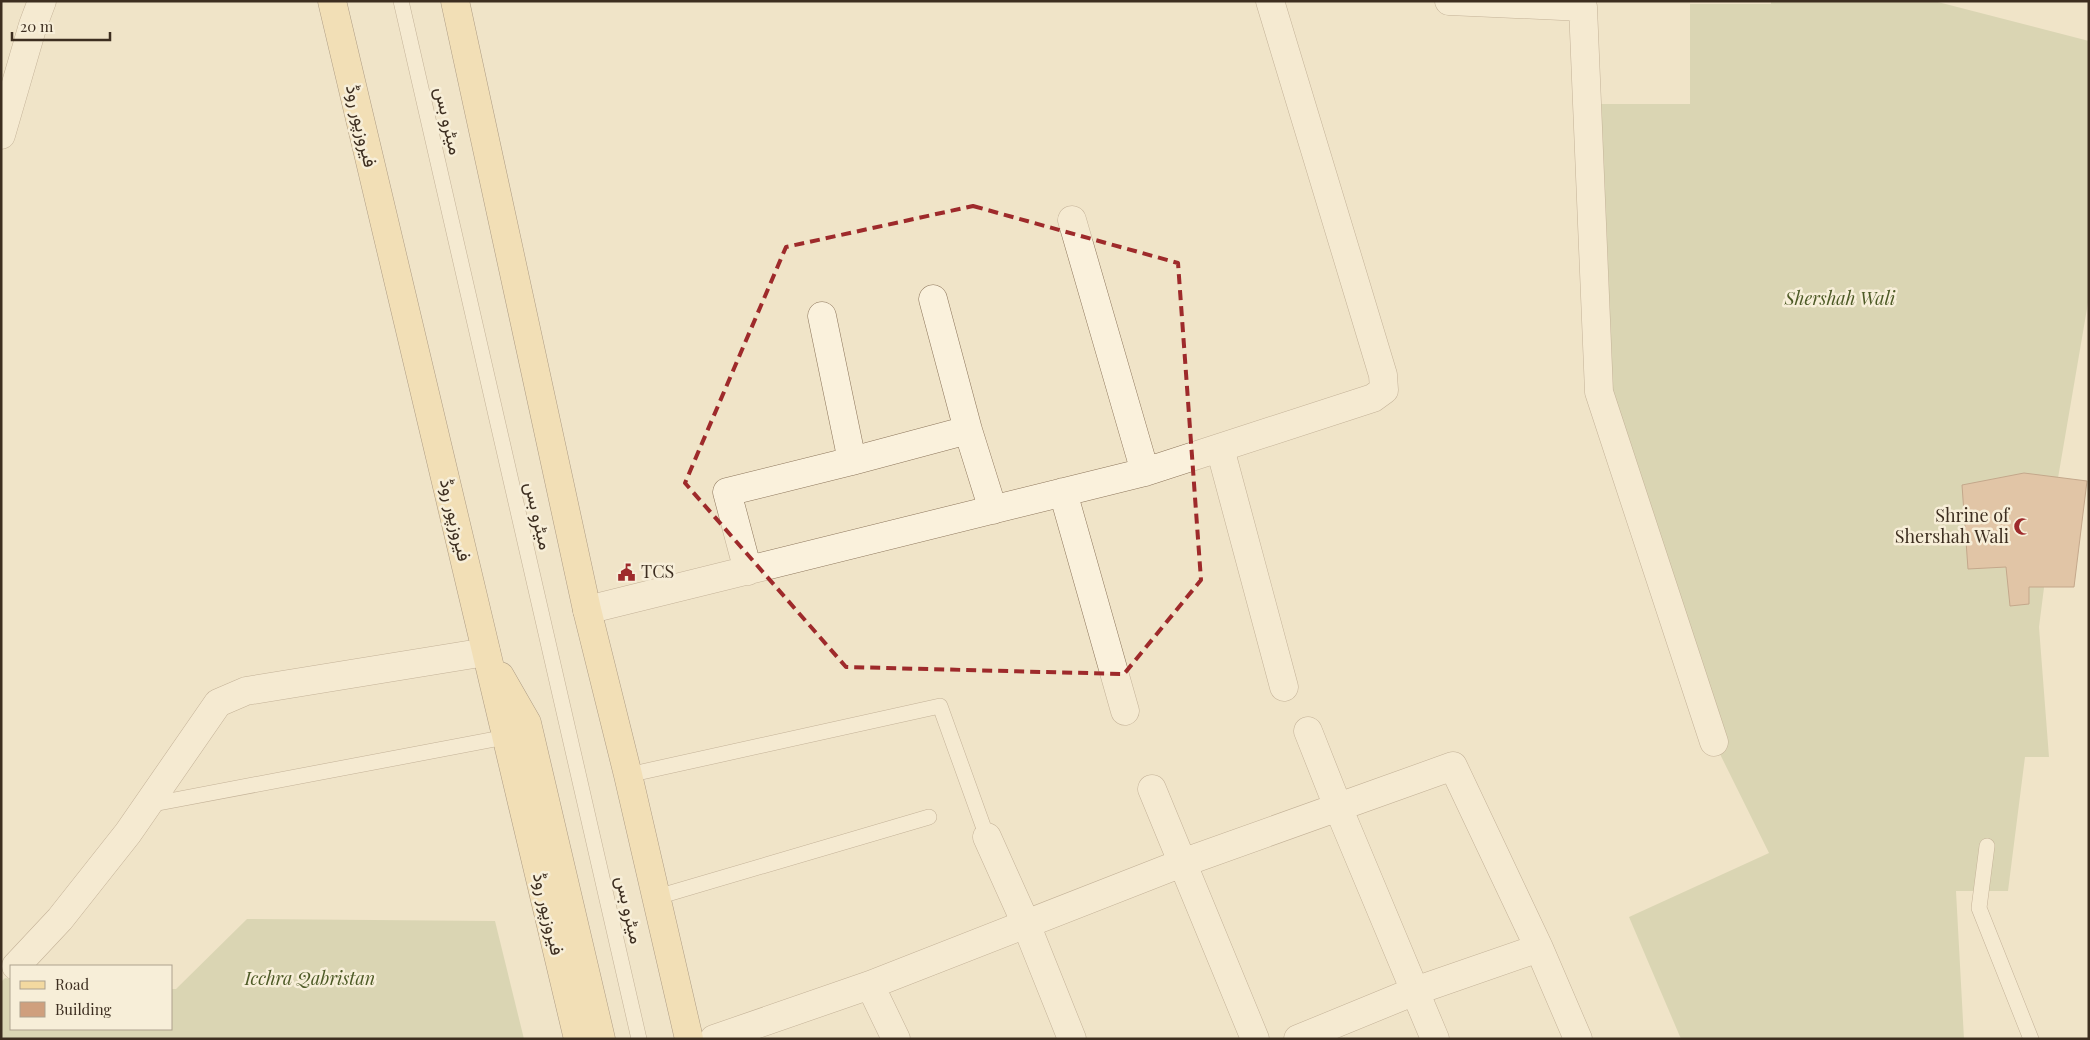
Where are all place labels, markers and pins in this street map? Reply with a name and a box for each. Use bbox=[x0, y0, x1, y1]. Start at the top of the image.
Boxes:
place label: Shrine of Shershah Wali bbox=[1895, 503, 2011, 548]
mosque icon: Shrine of Shershah Wali bbox=[2013, 516, 2033, 536]
place label: TCS bbox=[641, 559, 674, 583]
public building icon: TCS bbox=[617, 562, 637, 582]

